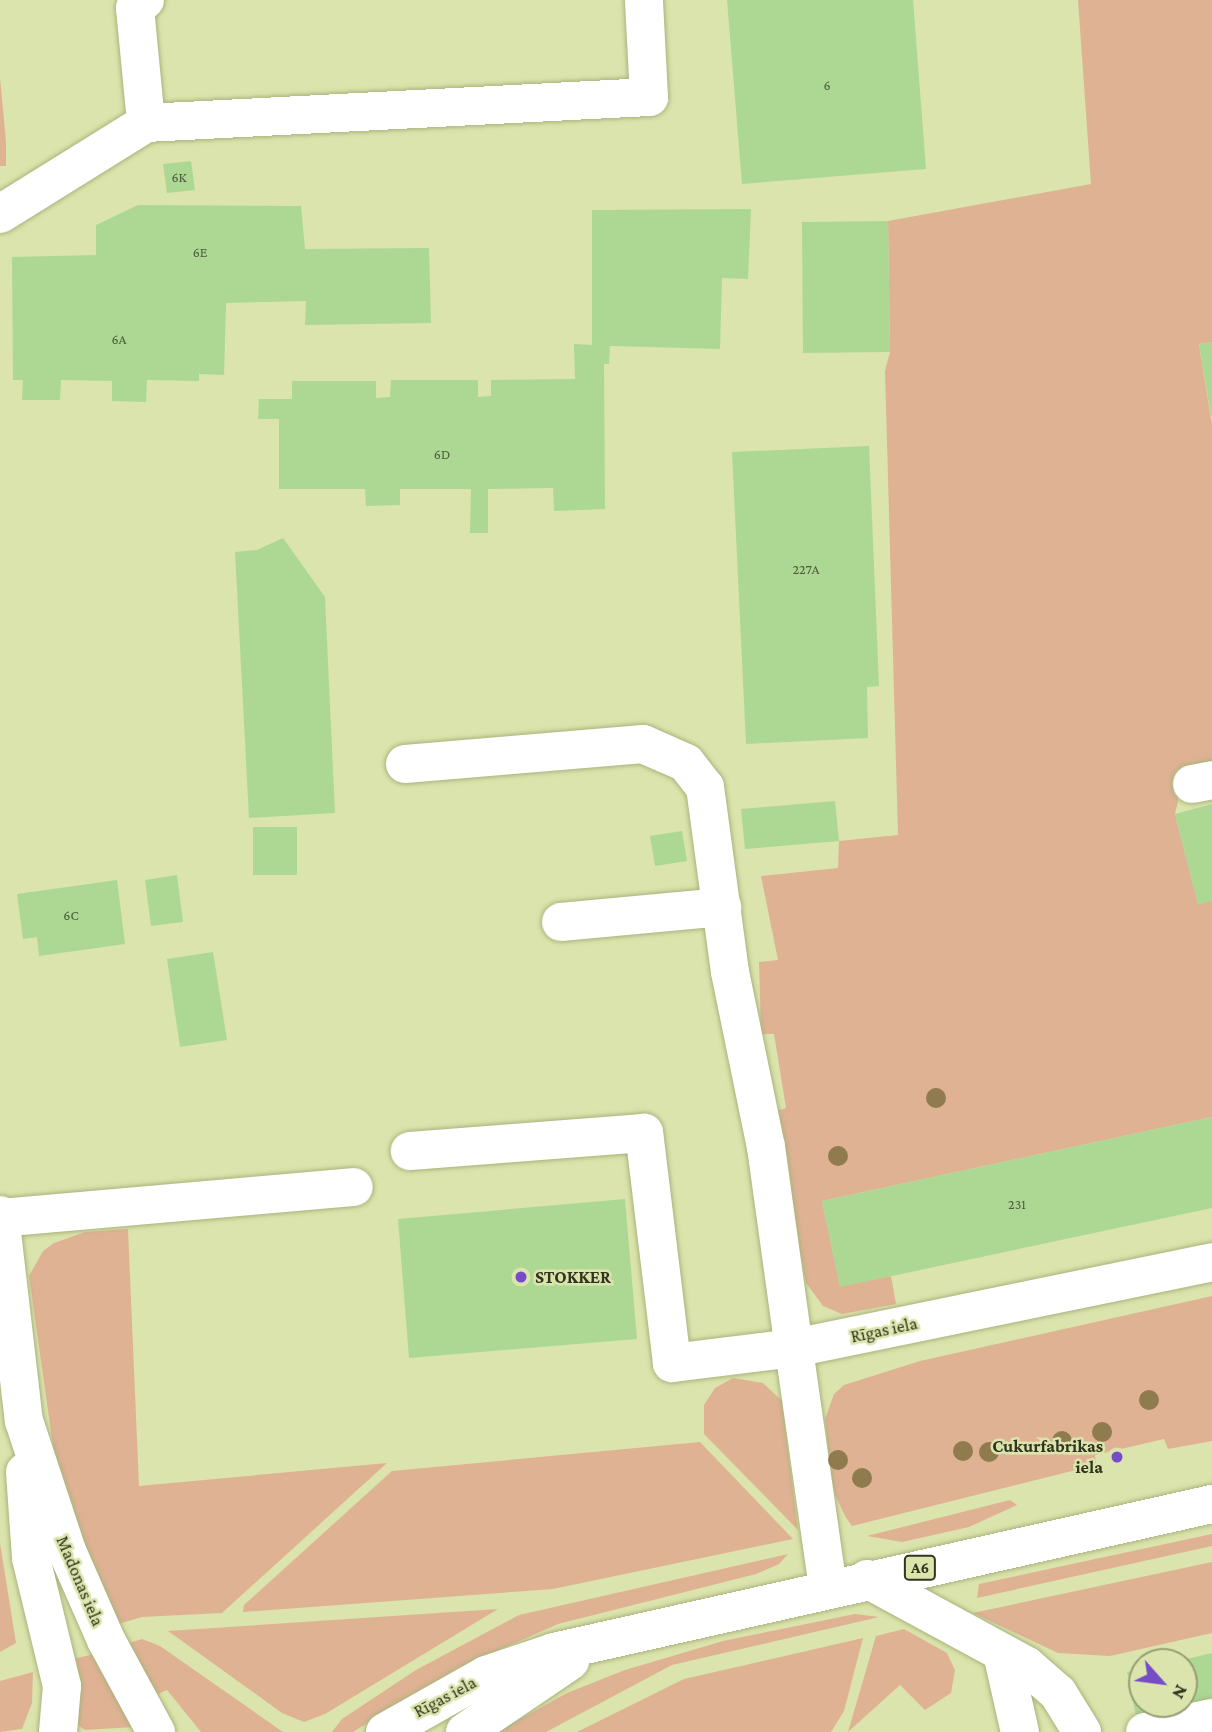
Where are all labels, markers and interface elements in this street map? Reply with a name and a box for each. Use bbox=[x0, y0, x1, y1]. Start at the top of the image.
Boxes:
house number: 6 bbox=[823, 77, 831, 93]
house number: 6K bbox=[171, 169, 187, 185]
house number: 6E bbox=[193, 244, 207, 260]
house number: 6A bbox=[112, 331, 126, 347]
house number: 6D bbox=[434, 446, 450, 462]
house number: 227A bbox=[792, 561, 820, 577]
house number: 6C bbox=[63, 907, 79, 923]
house number: 231 bbox=[1008, 1196, 1026, 1212]
place label: STOKKER bbox=[535, 1266, 611, 1288]
marker: STOKKER bbox=[513, 1269, 529, 1285]
street label: Rīgas iela bbox=[849, 1312, 919, 1348]
place label: Cukurfabrikas iela bbox=[992, 1436, 1103, 1478]
marker: Cukurfabrikas iela bbox=[1109, 1449, 1125, 1465]
street label: Madonas iela bbox=[51, 1533, 109, 1629]
road number: A6 bbox=[902, 1556, 937, 1580]
north arrow bbox=[1128, 1648, 1198, 1718]
street label: Rīgas iela bbox=[410, 1672, 480, 1722]
text: N bbox=[1168, 1681, 1193, 1703]

